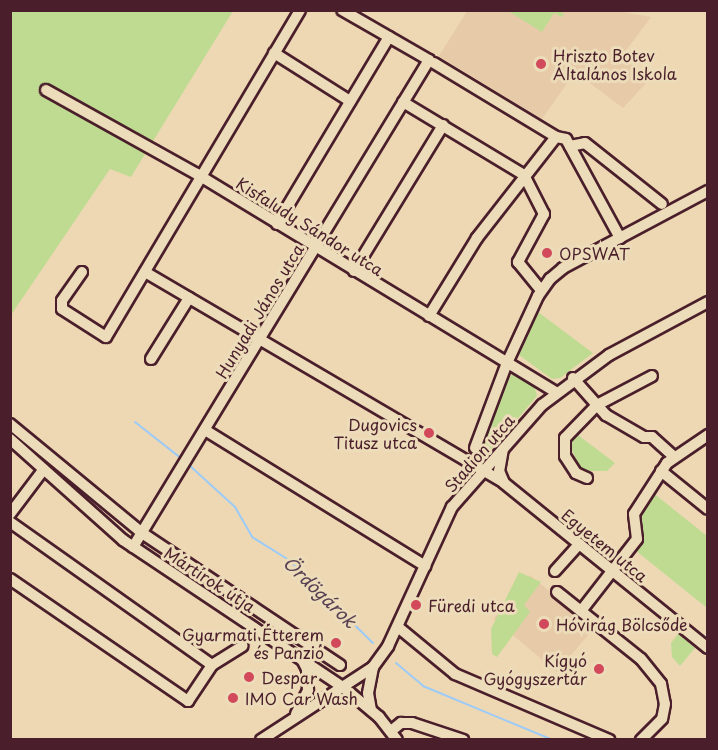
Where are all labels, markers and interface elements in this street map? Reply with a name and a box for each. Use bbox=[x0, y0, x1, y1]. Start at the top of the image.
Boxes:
place label: Hriszto Botev Általános Iskola bbox=[553, 45, 676, 83]
marker: Hriszto Botev Általános Iskola bbox=[534, 57, 548, 71]
street label: Kisfaludy Sándor utca bbox=[232, 173, 388, 279]
street label: Hunyadi János utca bbox=[211, 240, 307, 382]
place label: OPSWAT bbox=[559, 243, 630, 263]
marker: OPSWAT bbox=[540, 246, 554, 260]
street label: Stadion utca bbox=[440, 410, 518, 496]
place label: Dugovics Titusz utca bbox=[333, 414, 417, 452]
marker: Dugovics Titusz utca bbox=[422, 426, 436, 440]
street label: Egyetem utca bbox=[558, 505, 652, 585]
street label: Mártírok útja bbox=[161, 542, 259, 616]
water label: Ördögárok bbox=[279, 552, 361, 632]
place label: Füredi utca bbox=[428, 595, 515, 615]
marker: Füredi utca bbox=[409, 598, 423, 612]
place label: Hóvirág Bölcsőde bbox=[556, 614, 689, 634]
marker: Hóvirág Bölcsőde bbox=[537, 617, 551, 631]
place label: Gyarmati Étterem és Panzió bbox=[181, 624, 324, 662]
marker: Gyarmati Étterem és Panzió bbox=[329, 636, 343, 650]
place label: Kígyó Gyógyszertár bbox=[484, 650, 587, 688]
marker: Kígyó Gyógyszertár bbox=[592, 662, 606, 676]
place label: Despar bbox=[261, 667, 317, 687]
marker: Despar bbox=[242, 670, 256, 684]
place label: IMO Car Wash bbox=[245, 688, 359, 708]
marker: IMO Car Wash bbox=[226, 691, 240, 705]

